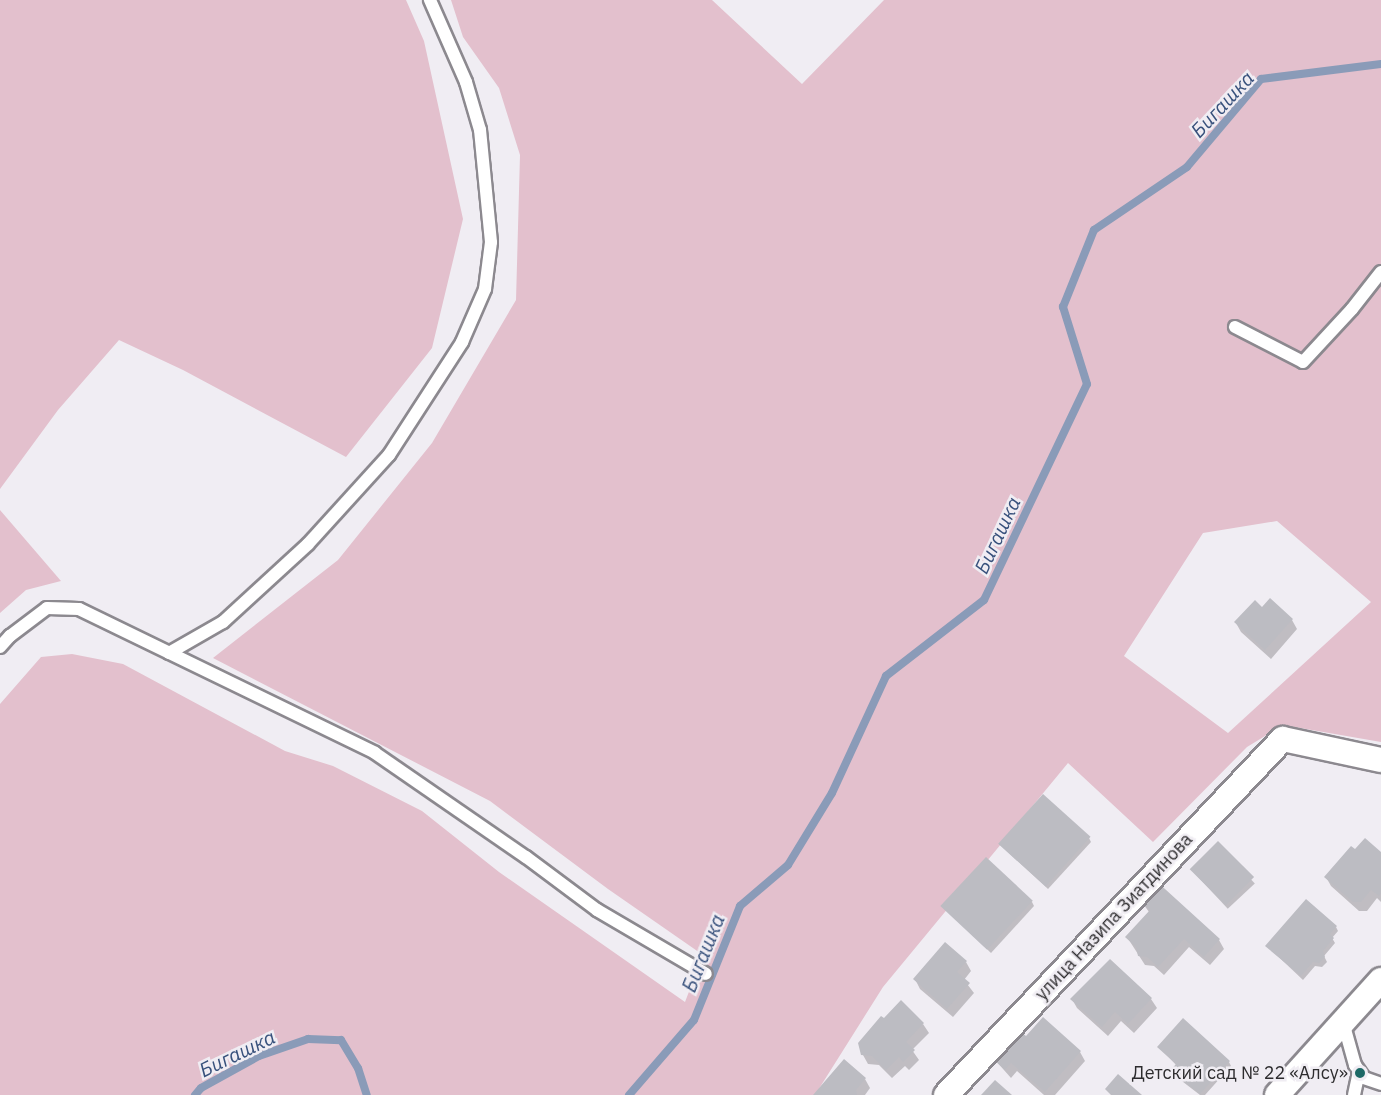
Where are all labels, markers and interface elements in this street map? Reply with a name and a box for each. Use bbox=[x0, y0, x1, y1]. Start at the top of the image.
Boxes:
water label: Бигашка bbox=[1185, 66, 1259, 142]
water label: Бигашка bbox=[969, 493, 1025, 577]
street label: улица Назипа Зиатдинова bbox=[1031, 829, 1197, 1005]
water label: Бигашка bbox=[677, 911, 729, 995]
water label: Бигашка bbox=[195, 1024, 279, 1082]
place label: Детский сад № 22 «Алсу» bbox=[1132, 1062, 1348, 1084]
marker: Детский сад № 22 «Алсу» bbox=[1353, 1066, 1367, 1080]

